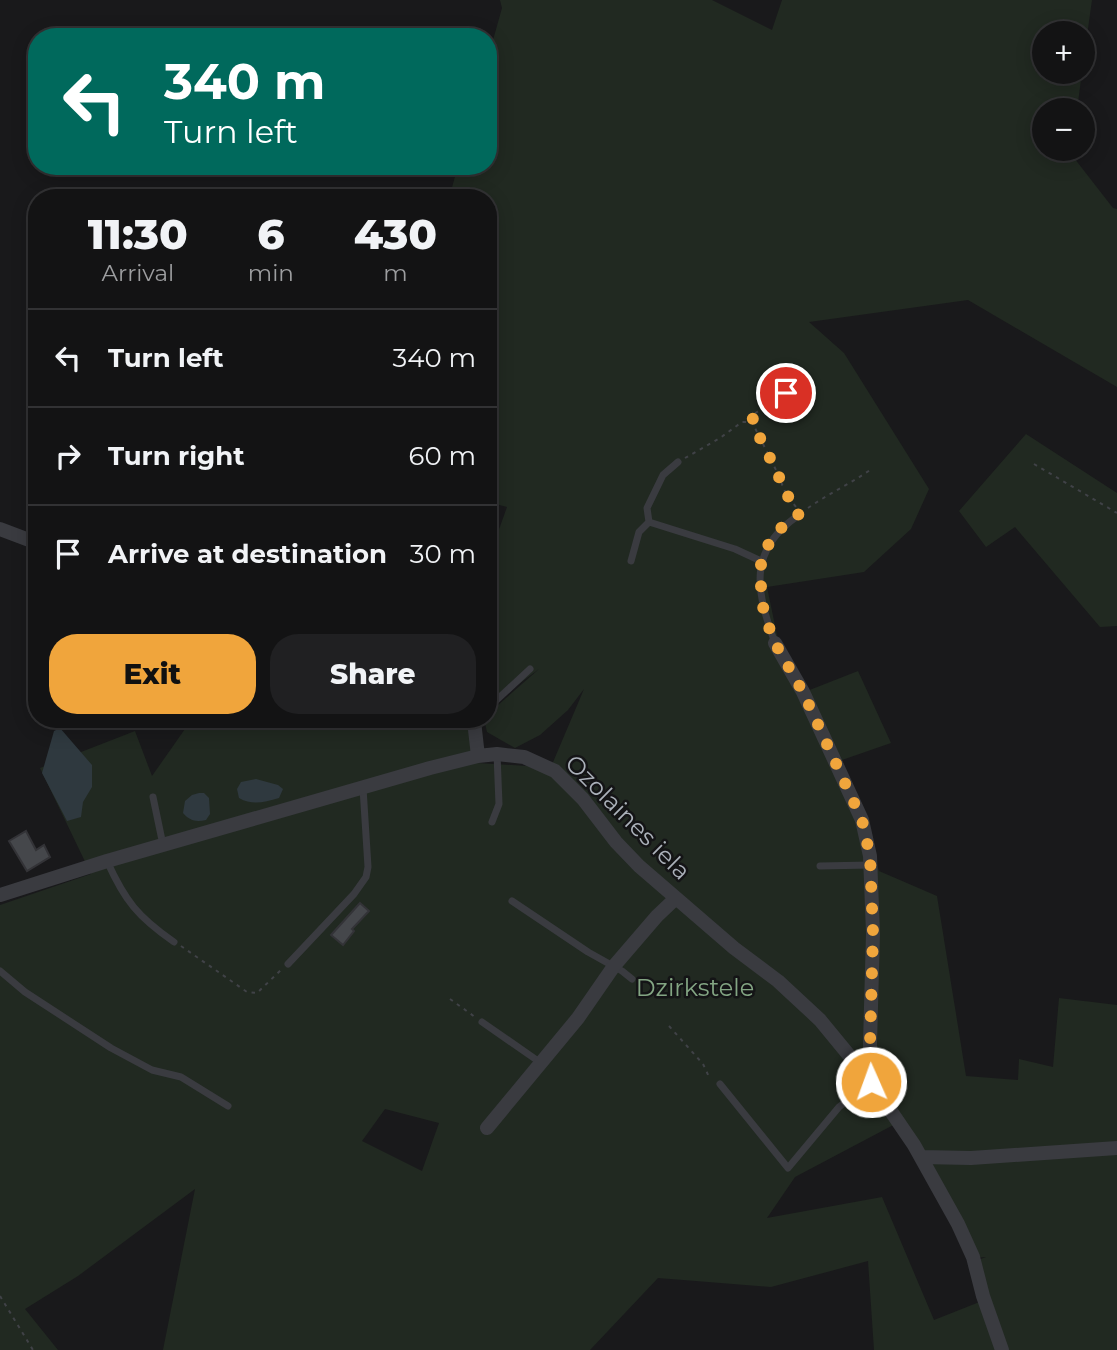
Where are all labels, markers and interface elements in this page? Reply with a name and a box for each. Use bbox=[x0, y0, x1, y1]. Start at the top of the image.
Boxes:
map controls bbox=[1032, 21, 1095, 161]
button: + bbox=[1032, 21, 1095, 84]
text: 340 m bbox=[164, 52, 325, 111]
icon: left bbox=[49, 56, 140, 147]
button: − bbox=[1032, 98, 1095, 161]
text: Turn left bbox=[164, 112, 298, 151]
text: 11:30 bbox=[88, 208, 188, 260]
text: 6 bbox=[257, 208, 284, 260]
text: 430 bbox=[354, 208, 437, 260]
text: Arrival bbox=[102, 259, 174, 287]
text: min bbox=[248, 259, 294, 287]
text: m bbox=[383, 259, 408, 287]
icon: left bbox=[49, 339, 87, 377]
text: Turn left bbox=[108, 342, 224, 374]
text: 340 m bbox=[393, 342, 476, 374]
pin bbox=[756, 363, 816, 423]
icon: arrive bbox=[767, 374, 805, 412]
icon: right bbox=[49, 437, 87, 475]
text: Turn right bbox=[108, 440, 244, 472]
text: 60 m bbox=[409, 440, 476, 472]
icon: arrive bbox=[49, 535, 87, 573]
text: Arrive at destination bbox=[108, 538, 387, 570]
text: 30 m bbox=[410, 538, 476, 570]
button: Exit bbox=[49, 634, 256, 714]
button: Share bbox=[270, 634, 476, 714]
street label: Ozolaines iela bbox=[560, 749, 696, 885]
park label: Dzirkstele bbox=[636, 973, 754, 1002]
position arrow bbox=[834, 1045, 908, 1119]

